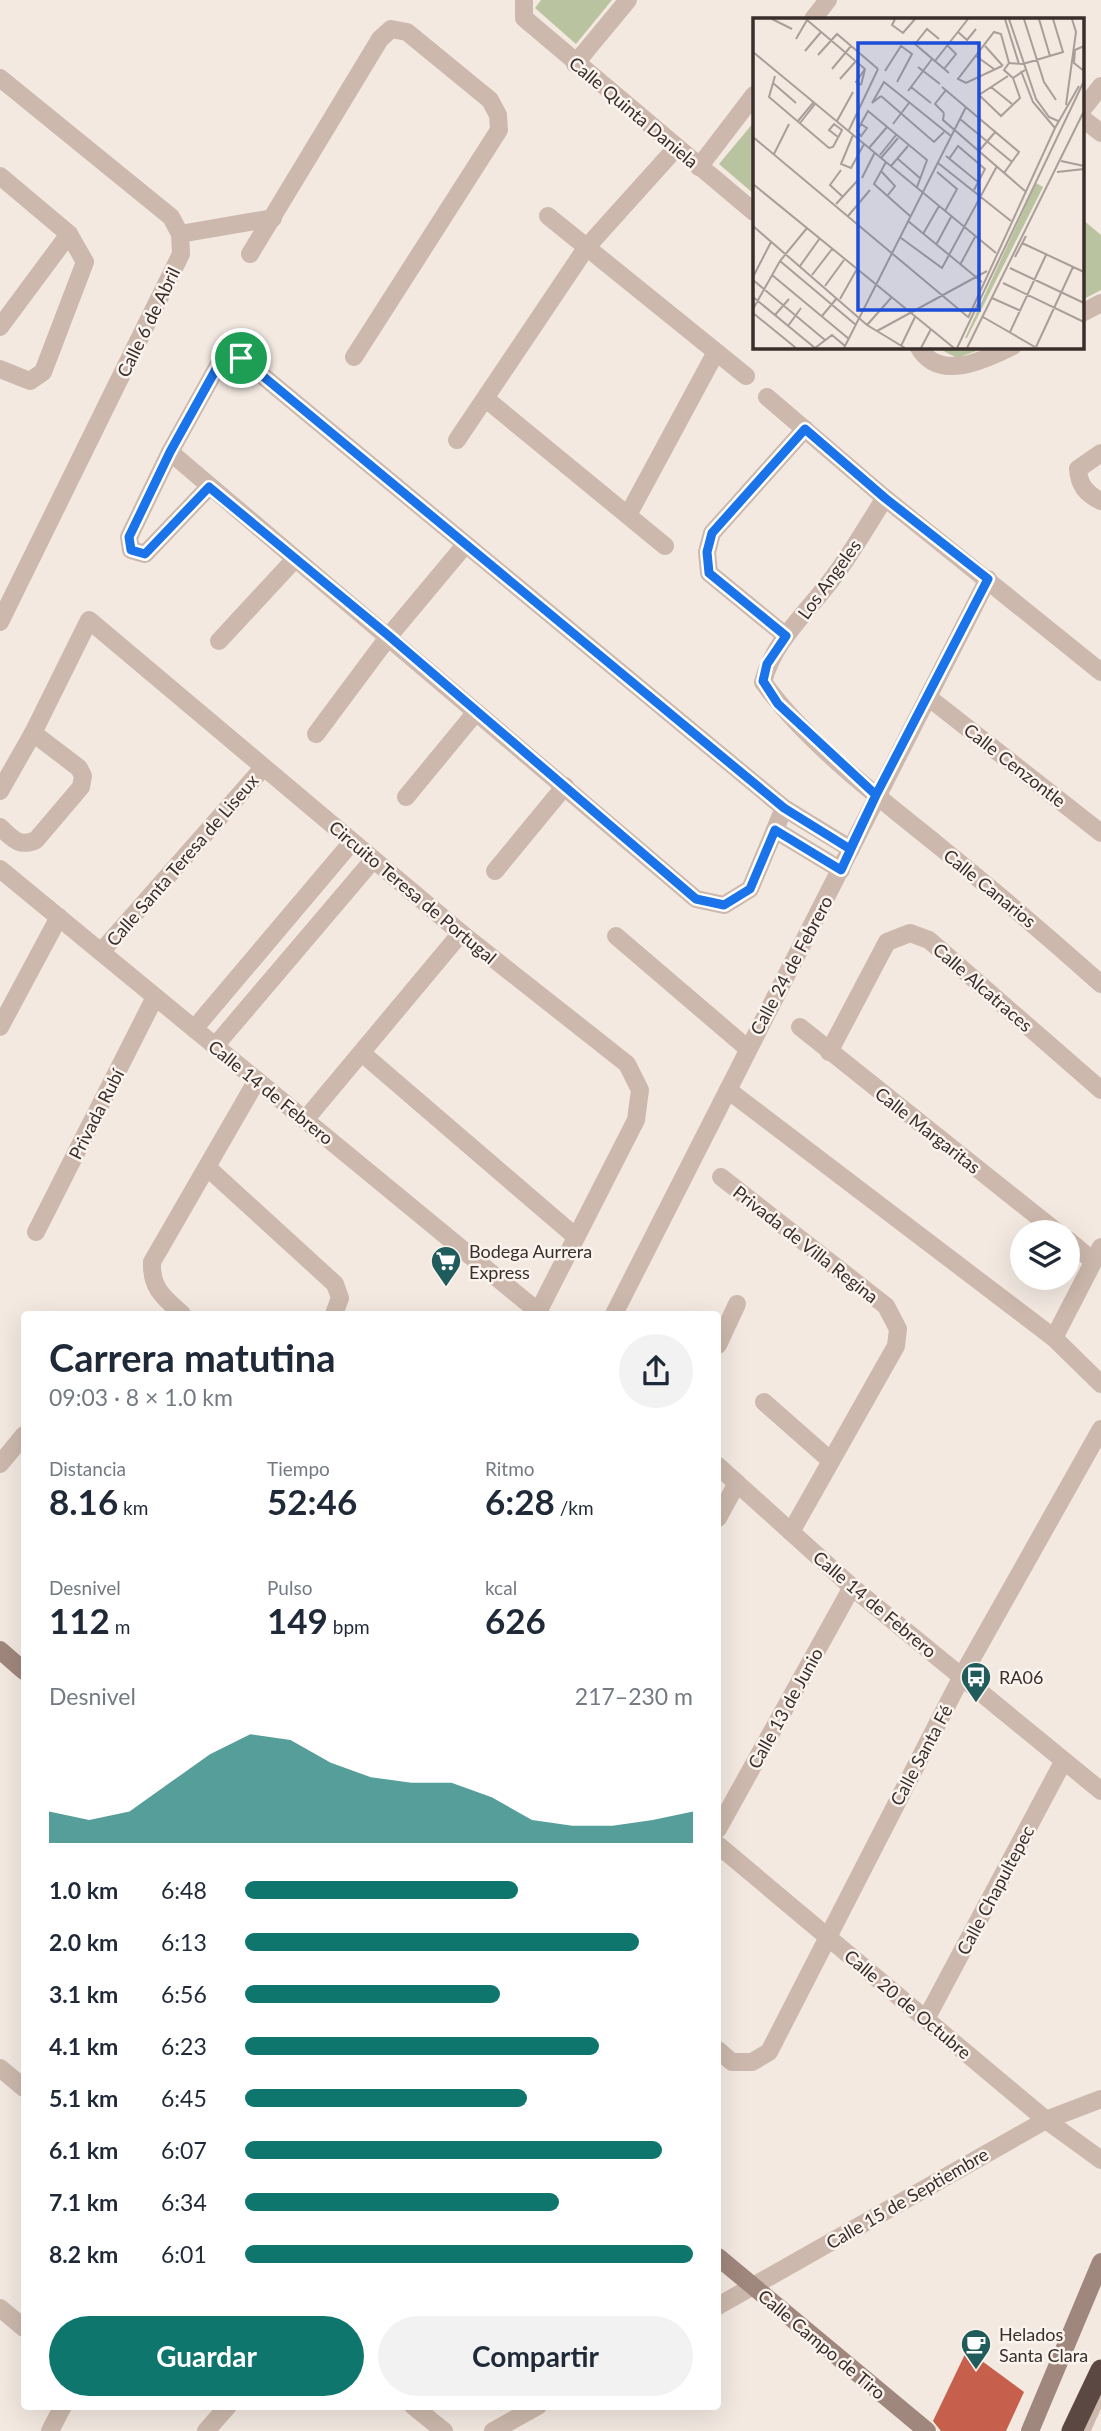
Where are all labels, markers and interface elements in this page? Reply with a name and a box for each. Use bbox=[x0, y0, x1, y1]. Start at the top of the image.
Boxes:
inset map bbox=[753, 18, 1084, 348]
street label: Calle Quinta Daniela bbox=[565, 52, 703, 172]
street label: Calle 6 de Abril bbox=[112, 263, 184, 381]
pin bbox=[211, 328, 271, 388]
icon: arrive bbox=[222, 339, 260, 377]
street label: Los Angeles bbox=[793, 535, 865, 623]
street label: Calle Cenzontle bbox=[960, 718, 1070, 812]
street label: Calle Santa Teresa de Liseux bbox=[101, 770, 263, 950]
street label: Circuito Teresa de Portugal bbox=[325, 816, 501, 968]
street label: Calle Canarios bbox=[939, 844, 1041, 932]
street label: Calle 24 de Febrero bbox=[745, 892, 837, 1038]
street label: Calle Alcatraces bbox=[929, 938, 1037, 1036]
street label: Calle 14 de Febrero bbox=[204, 1035, 338, 1149]
street label: Privada Rubí bbox=[64, 1065, 128, 1163]
street label: Calle Margaritas bbox=[871, 1082, 985, 1178]
street label: Privada de Villa Regina bbox=[729, 1180, 883, 1308]
map controls bbox=[1010, 1220, 1080, 1290]
button: layers bbox=[1010, 1220, 1080, 1290]
place label: Bodega Aurrera Express bbox=[469, 1240, 592, 1283]
supermarket icon: Bodega Aurrera Express bbox=[429, 1244, 463, 1288]
text: Carrera matutina bbox=[49, 1334, 336, 1380]
button: share bbox=[619, 1334, 693, 1408]
text: 09:03 · 8 × 1.0 km bbox=[49, 1383, 233, 1411]
text: Distancia bbox=[49, 1457, 126, 1480]
text: Tiempo bbox=[267, 1457, 330, 1480]
text: Ritmo bbox=[485, 1457, 535, 1480]
text: 8.16 bbox=[49, 1480, 118, 1522]
text: 52:46 bbox=[267, 1480, 357, 1522]
text: 6:28 bbox=[485, 1480, 555, 1522]
text: km bbox=[118, 1496, 148, 1519]
text: /km bbox=[555, 1496, 594, 1519]
street label: Calle 14 de Febrero bbox=[809, 1546, 941, 1662]
text: Desnivel bbox=[49, 1576, 121, 1599]
text: Pulso bbox=[267, 1576, 312, 1599]
text: kcal bbox=[485, 1576, 517, 1599]
text: 112 bbox=[49, 1599, 110, 1641]
text: 149 bbox=[267, 1599, 328, 1641]
text: 626 bbox=[485, 1599, 546, 1641]
text: m bbox=[110, 1615, 130, 1638]
text: bpm bbox=[328, 1615, 370, 1638]
street label: Calle 13 de Junio bbox=[743, 1644, 827, 1772]
bus stop icon: RA06 bbox=[959, 1660, 993, 1704]
place label: RA06 bbox=[999, 1666, 1043, 1688]
text: Desnivel bbox=[49, 1682, 136, 1710]
text: 217–230 m bbox=[575, 1682, 693, 1710]
street label: Calle Santa Fé bbox=[885, 1701, 957, 1809]
street label: Calle Chapultepec bbox=[952, 1821, 1038, 1958]
text: 1.0 km bbox=[49, 1876, 118, 1904]
text: 6:48 bbox=[161, 1876, 207, 1904]
text: 2.0 km bbox=[49, 1928, 118, 1956]
text: 6:13 bbox=[161, 1928, 207, 1956]
street label: Calle 20 de Octubre bbox=[840, 1945, 976, 2063]
text: 3.1 km bbox=[49, 1980, 118, 2008]
text: 6:56 bbox=[161, 1980, 207, 2008]
text: 4.1 km bbox=[49, 2032, 118, 2060]
text: 6:23 bbox=[161, 2032, 207, 2060]
text: 5.1 km bbox=[49, 2084, 118, 2112]
text: 6:45 bbox=[161, 2084, 207, 2112]
text: 6.1 km bbox=[49, 2136, 118, 2164]
text: 6:07 bbox=[161, 2136, 207, 2164]
street label: Calle 15 de Septiembre bbox=[822, 2143, 992, 2253]
text: 7.1 km bbox=[49, 2188, 118, 2216]
text: 6:34 bbox=[161, 2188, 207, 2216]
text: 8.2 km bbox=[49, 2240, 118, 2268]
text: 6:01 bbox=[161, 2240, 207, 2268]
street label: Calle Campo de Tiro bbox=[754, 2284, 890, 2404]
button: Guardar bbox=[49, 2316, 364, 2396]
button: Compartir bbox=[378, 2316, 693, 2396]
place label: Helados Santa Clara bbox=[999, 2323, 1088, 2366]
cafe icon: Helados Santa Clara bbox=[959, 2327, 993, 2371]

